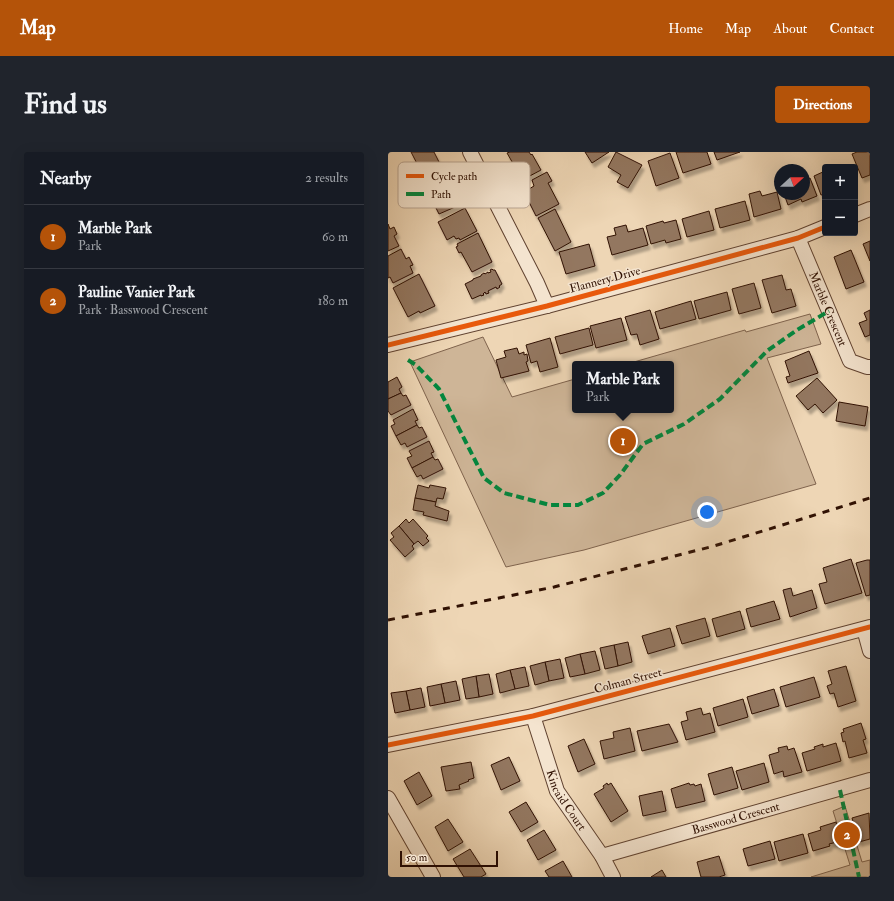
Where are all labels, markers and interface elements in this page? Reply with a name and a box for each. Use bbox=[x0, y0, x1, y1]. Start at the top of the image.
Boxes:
text: Map bbox=[20, 16, 56, 40]
text: Home bbox=[668, 20, 703, 37]
text: Map bbox=[725, 20, 751, 37]
text: About bbox=[773, 20, 807, 37]
text: Contact bbox=[829, 20, 874, 37]
button: Directions bbox=[775, 86, 870, 123]
text: Find us bbox=[24, 87, 107, 122]
legend bbox=[398, 162, 530, 208]
north arrow bbox=[774, 164, 810, 200]
map controls bbox=[822, 164, 858, 236]
button: + bbox=[822, 164, 858, 200]
text: Nearby bbox=[40, 168, 91, 189]
text: 2 results bbox=[305, 170, 348, 186]
text: Cycle path bbox=[431, 170, 477, 184]
text: Path bbox=[431, 188, 451, 201]
button: − bbox=[822, 200, 858, 236]
text: Marble Park bbox=[78, 219, 152, 238]
text: 1 bbox=[51, 229, 55, 245]
text: 60 m bbox=[322, 229, 348, 245]
text: Park bbox=[78, 238, 102, 254]
street label: Flannery Drive bbox=[568, 263, 642, 297]
street label: Marble Crescent bbox=[806, 269, 850, 349]
text: Pauline Vanier Park bbox=[78, 283, 195, 302]
text: 2 bbox=[50, 293, 56, 309]
text: 180 m bbox=[318, 293, 348, 309]
text: Park · Basswood Crescent bbox=[78, 302, 208, 318]
popup bbox=[572, 361, 674, 413]
text: Marble Park bbox=[586, 370, 660, 389]
text: Park bbox=[586, 389, 610, 405]
pin: 1 bbox=[610, 426, 636, 456]
your location bbox=[697, 502, 717, 522]
street label: Colman Street bbox=[593, 665, 664, 697]
street label: Kincaid Court bbox=[543, 768, 590, 834]
street label: Basswood Crescent bbox=[690, 798, 781, 838]
pin: 2 bbox=[834, 820, 860, 850]
scale bar bbox=[400, 849, 498, 868]
text: 50 m bbox=[406, 851, 427, 864]

